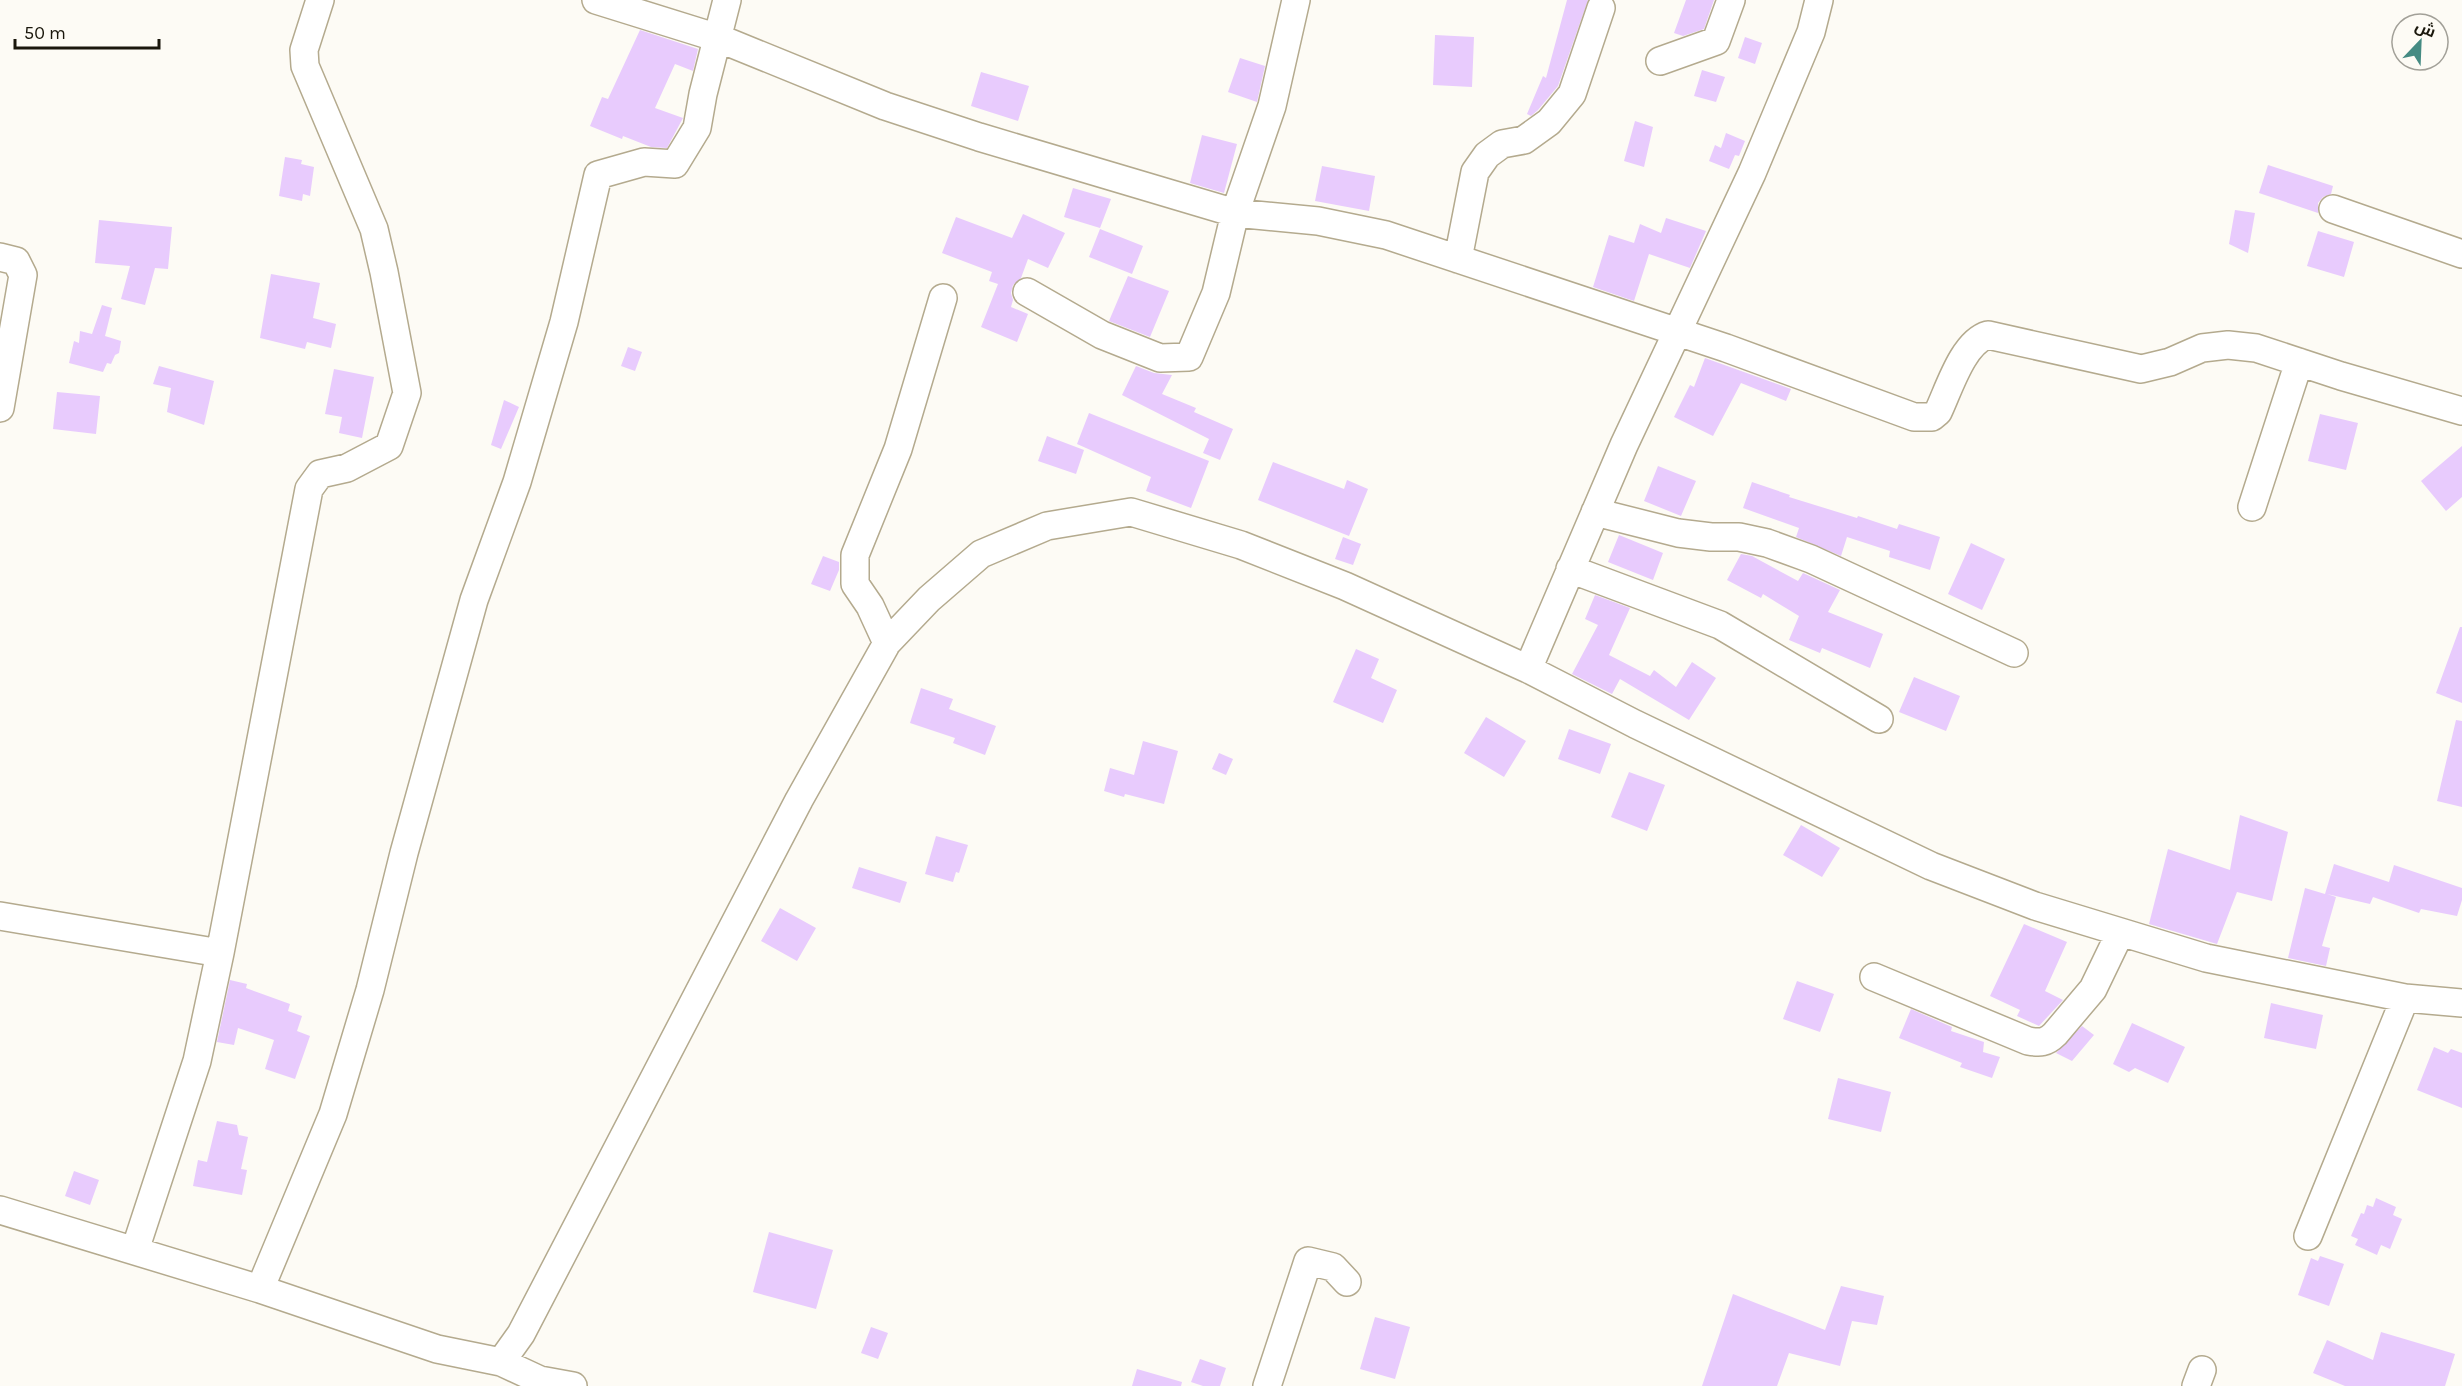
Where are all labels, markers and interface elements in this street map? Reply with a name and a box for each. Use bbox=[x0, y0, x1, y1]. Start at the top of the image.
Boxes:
scale bar bbox=[15, 12, 159, 50]
north arrow bbox=[2390, 12, 2450, 72]
text: ش bbox=[2413, 16, 2439, 41]
text: 50 m bbox=[24, 22, 66, 44]

